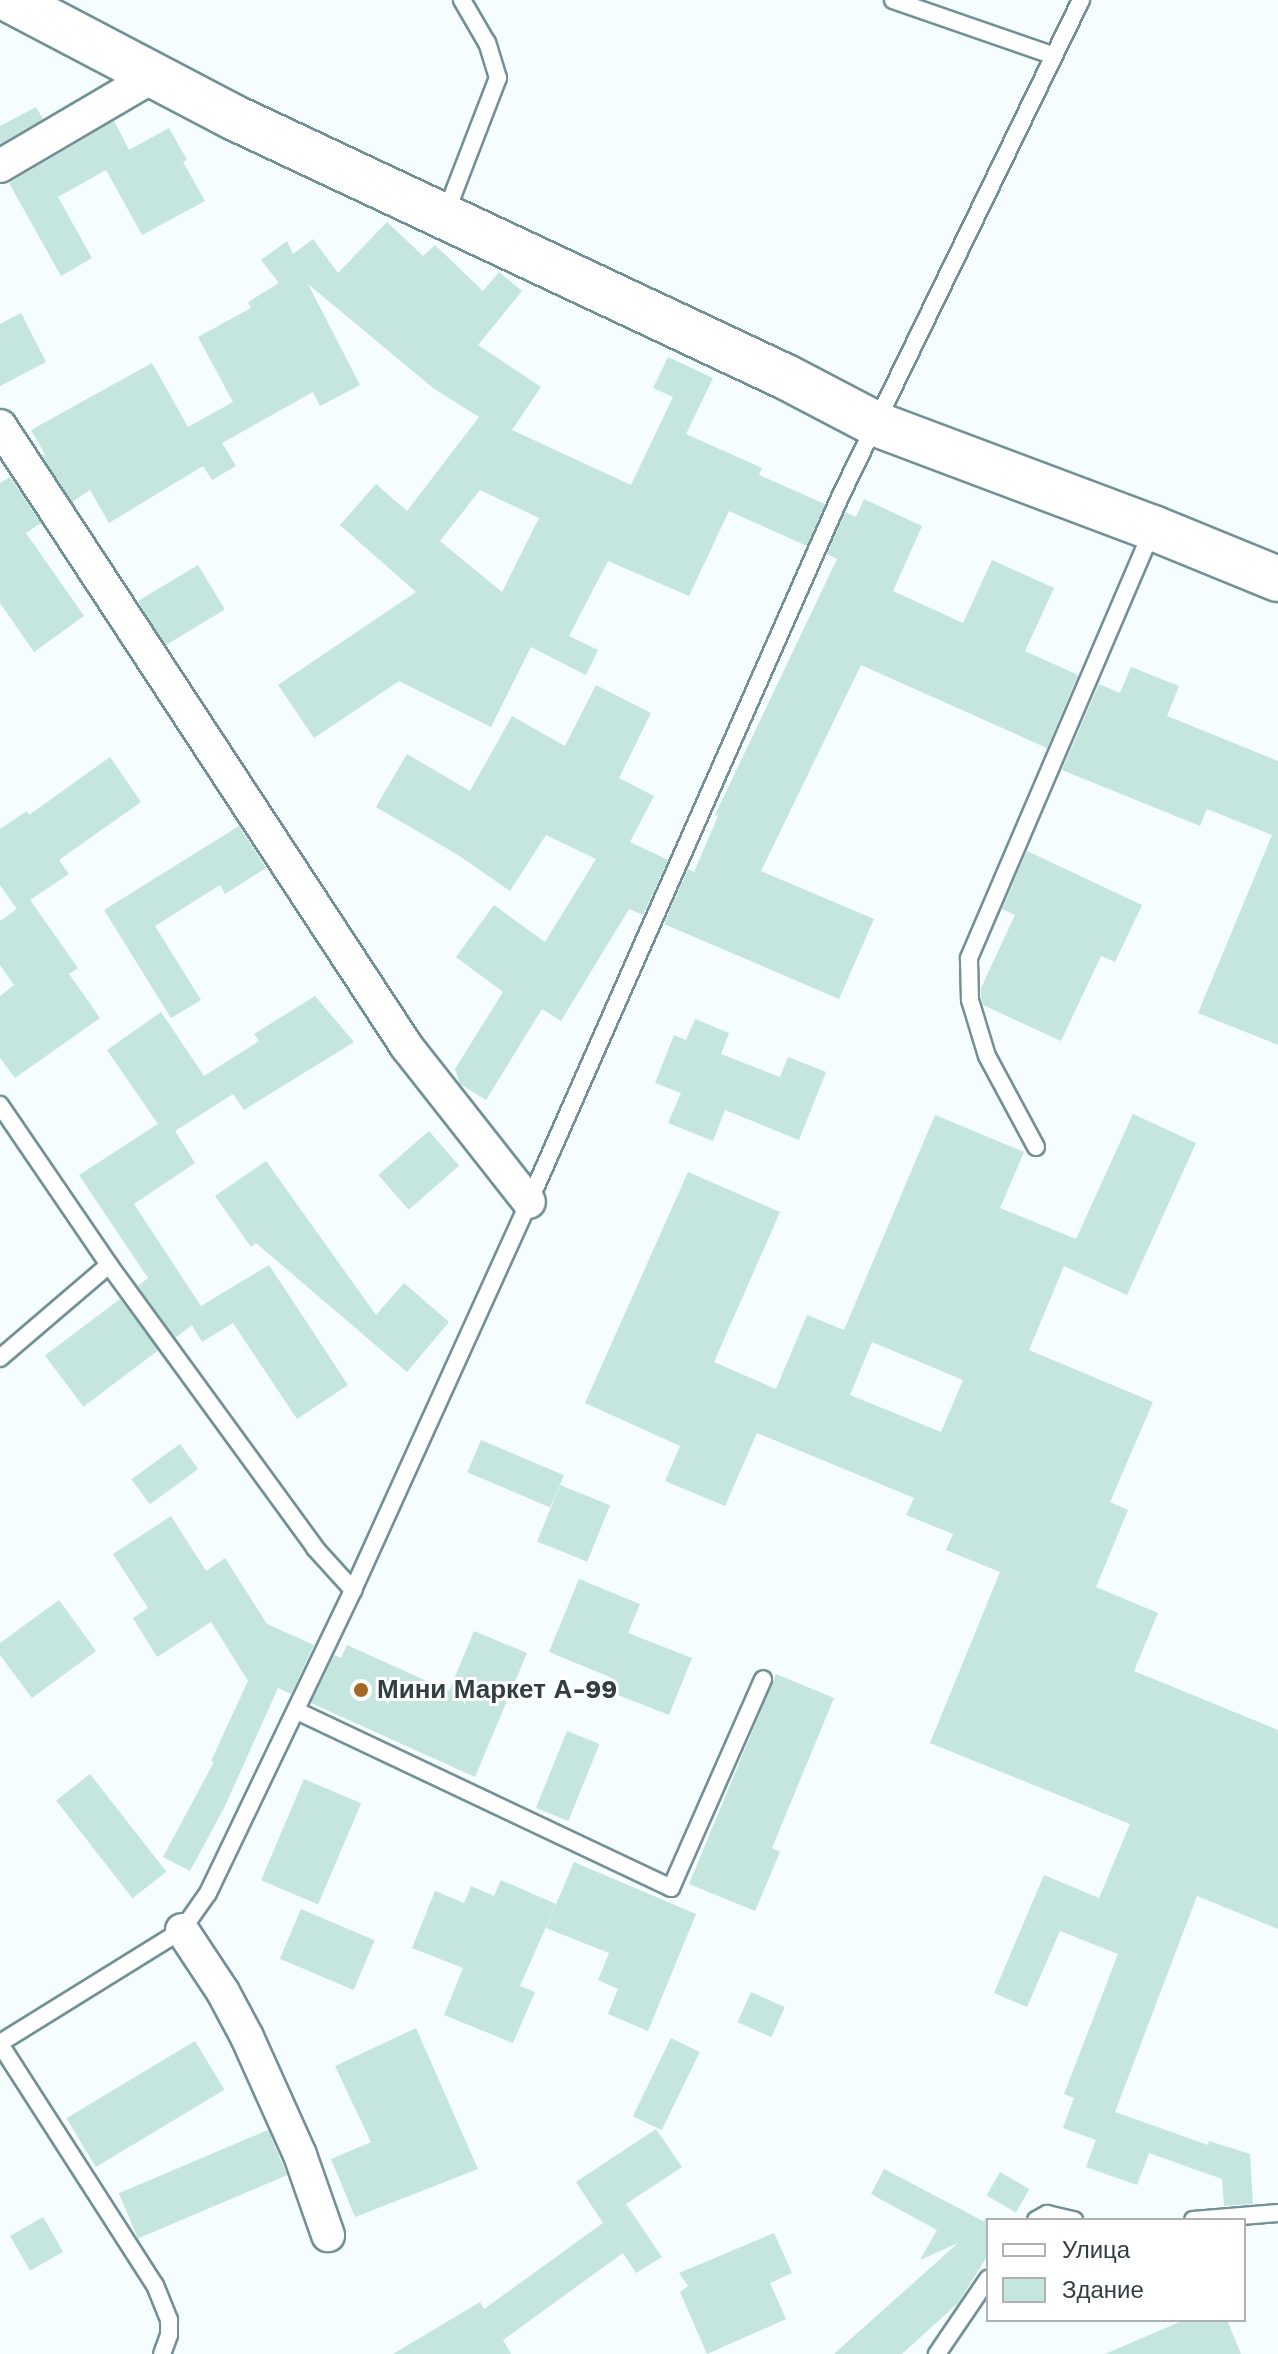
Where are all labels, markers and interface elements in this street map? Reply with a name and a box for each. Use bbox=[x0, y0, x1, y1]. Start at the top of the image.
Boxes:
place label: Мини Маркет А-99 bbox=[377, 1674, 617, 1706]
marker: Мини Маркет А-99 bbox=[352, 1681, 370, 1699]
legend bbox=[986, 2218, 1246, 2322]
text: Улица bbox=[1062, 2236, 1130, 2264]
text: Здание bbox=[1062, 2276, 1144, 2304]

